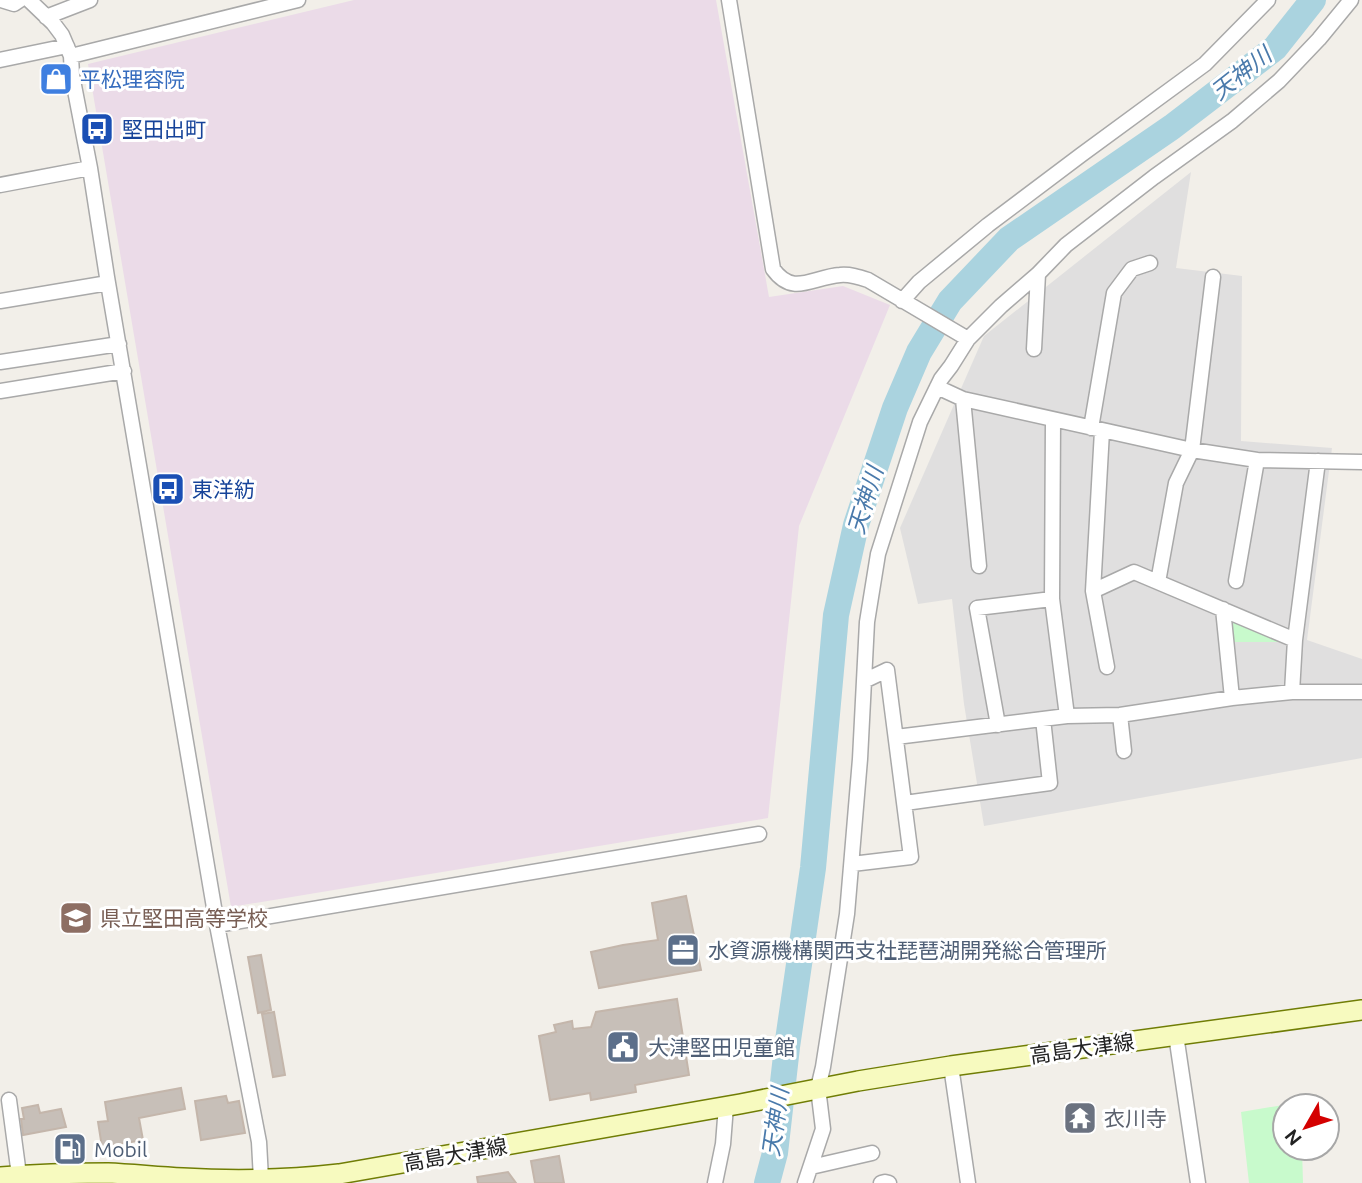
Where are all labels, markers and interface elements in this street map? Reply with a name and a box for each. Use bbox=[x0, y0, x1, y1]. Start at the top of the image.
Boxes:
water label: 天神川 bbox=[1206, 40, 1278, 104]
shop icon: 平松理容院 bbox=[37, 60, 75, 98]
place label: 平松理容院 bbox=[80, 67, 185, 91]
bus stop icon: 堅田出町 bbox=[78, 110, 116, 148]
place label: 堅田出町 bbox=[122, 117, 206, 141]
water label: 天神川 bbox=[843, 460, 888, 537]
bus stop icon: 東洋紡 bbox=[149, 470, 187, 508]
place label: 東洋紡 bbox=[192, 477, 255, 501]
school or university icon: 県立堅田高等学校 bbox=[57, 899, 95, 937]
place label: 県立堅田高等学校 bbox=[100, 906, 268, 930]
office icon: 水資源機構関西支社琵琶湖開発総合管理所 bbox=[664, 931, 702, 969]
place label: 水資源機構関西支社琵琶湖開発総合管理所 bbox=[708, 938, 1107, 962]
public building icon: 大津堅田児童館 bbox=[604, 1028, 642, 1066]
street label: 高島大津線 bbox=[1028, 1029, 1136, 1067]
place label: 大津堅田児童館 bbox=[648, 1035, 795, 1059]
water label: 天神川 bbox=[758, 1083, 793, 1158]
north arrow bbox=[1271, 1092, 1341, 1162]
temple icon: 衣川寺 bbox=[1061, 1099, 1099, 1137]
place label: 衣川寺 bbox=[1104, 1106, 1167, 1130]
text: N bbox=[1280, 1125, 1306, 1150]
fuel station icon: Mobil bbox=[51, 1130, 89, 1168]
street label: 高島大津線 bbox=[401, 1133, 509, 1175]
place label: Mobil bbox=[94, 1137, 147, 1161]

